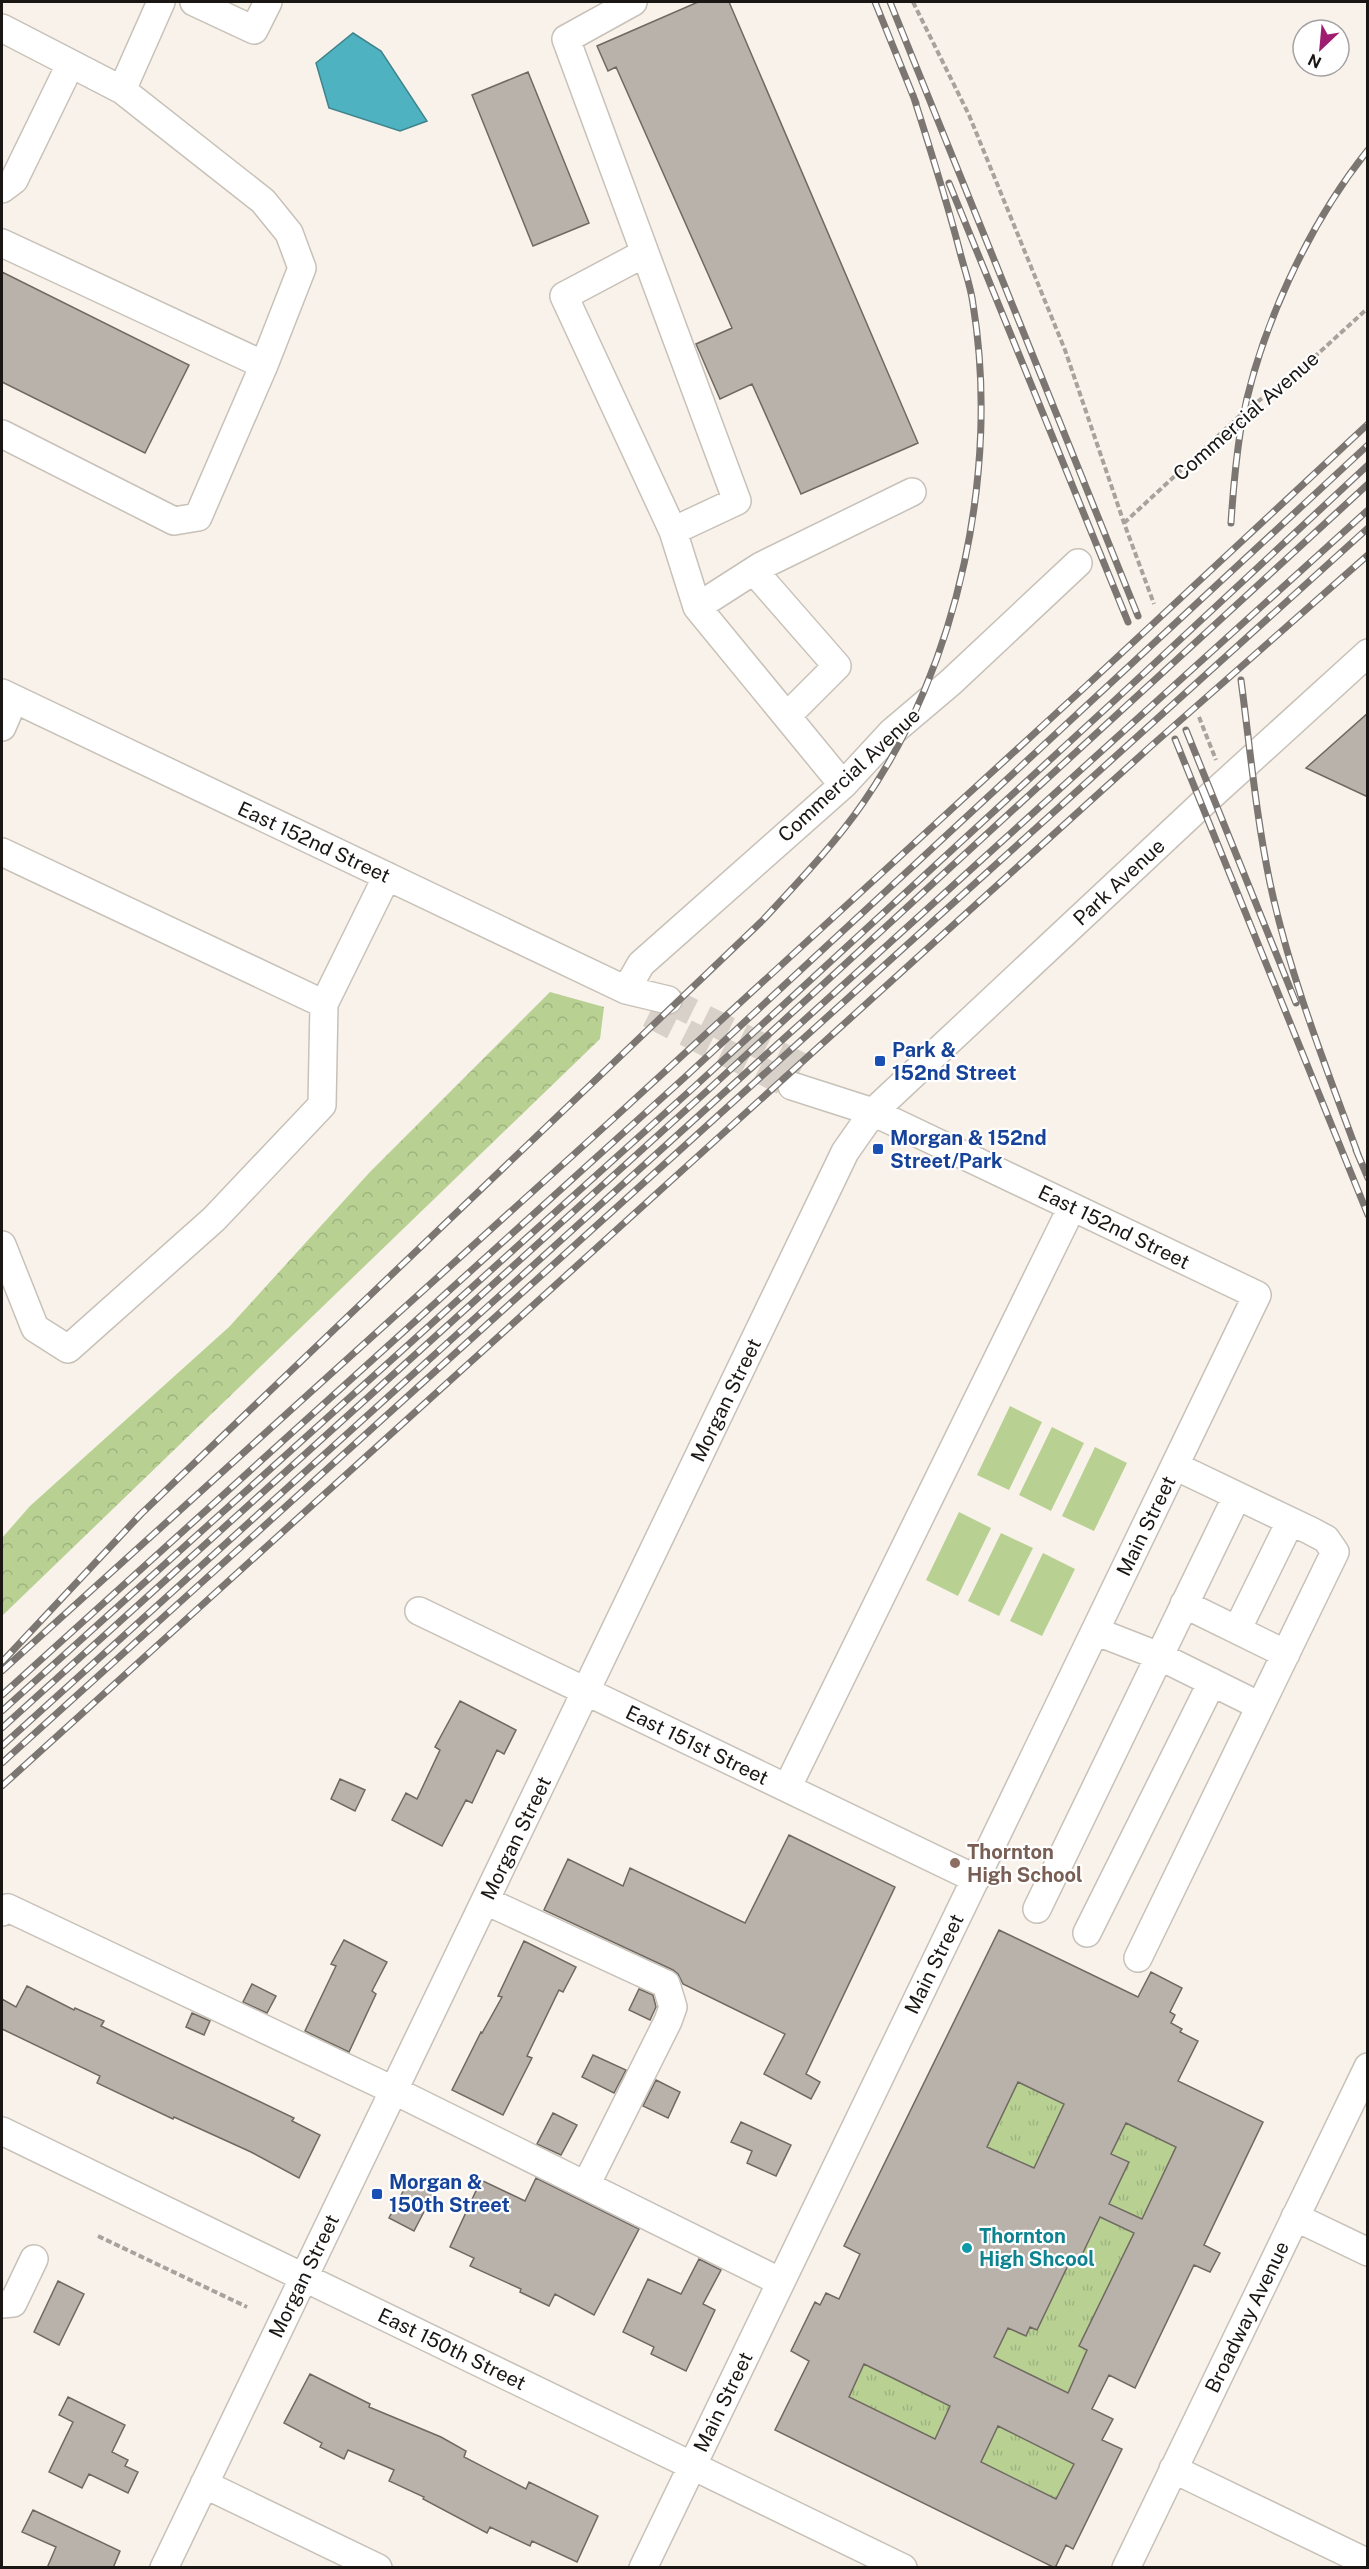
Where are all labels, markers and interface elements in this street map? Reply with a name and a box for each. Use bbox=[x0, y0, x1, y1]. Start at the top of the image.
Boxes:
north arrow bbox=[1291, 18, 1351, 78]
text: N bbox=[1305, 50, 1324, 72]
street label: Commercial Avenue bbox=[1168, 346, 1324, 486]
street label: Commercial Avenue bbox=[773, 703, 925, 847]
street label: East 152nd Street bbox=[234, 796, 394, 888]
street label: Park Avenue bbox=[1068, 834, 1170, 930]
place label: Park & 152nd Street bbox=[892, 1038, 1016, 1085]
marker: Park & 152nd Street bbox=[873, 1054, 887, 1068]
place label: Morgan & 152nd Street/Park bbox=[890, 1126, 1047, 1173]
marker: Morgan & 152nd Street/Park bbox=[871, 1142, 885, 1156]
street label: East 152nd Street bbox=[1034, 1180, 1194, 1274]
street label: Morgan Street bbox=[686, 1334, 766, 1466]
street label: Main Street bbox=[1111, 1472, 1181, 1580]
street label: East 151st Street bbox=[622, 1700, 772, 1790]
street label: Morgan Street bbox=[476, 1772, 556, 1904]
place label: Thornton High School bbox=[967, 1840, 1083, 1887]
marker: Thornton High School bbox=[948, 1856, 962, 1870]
street label: Main Street bbox=[899, 1910, 969, 2018]
place label: Morgan & 150th Street bbox=[389, 2170, 510, 2217]
marker: Morgan & 150th Street bbox=[370, 2187, 384, 2201]
street label: Morgan Street bbox=[264, 2210, 344, 2342]
place label: Thornton High Shcool bbox=[979, 2224, 1095, 2271]
street label: Broadway Avenue bbox=[1200, 2237, 1294, 2397]
marker: Thornton High Shcool bbox=[960, 2241, 974, 2255]
street label: East 150th Street bbox=[374, 2303, 530, 2395]
street label: Main Street bbox=[688, 2348, 758, 2456]

